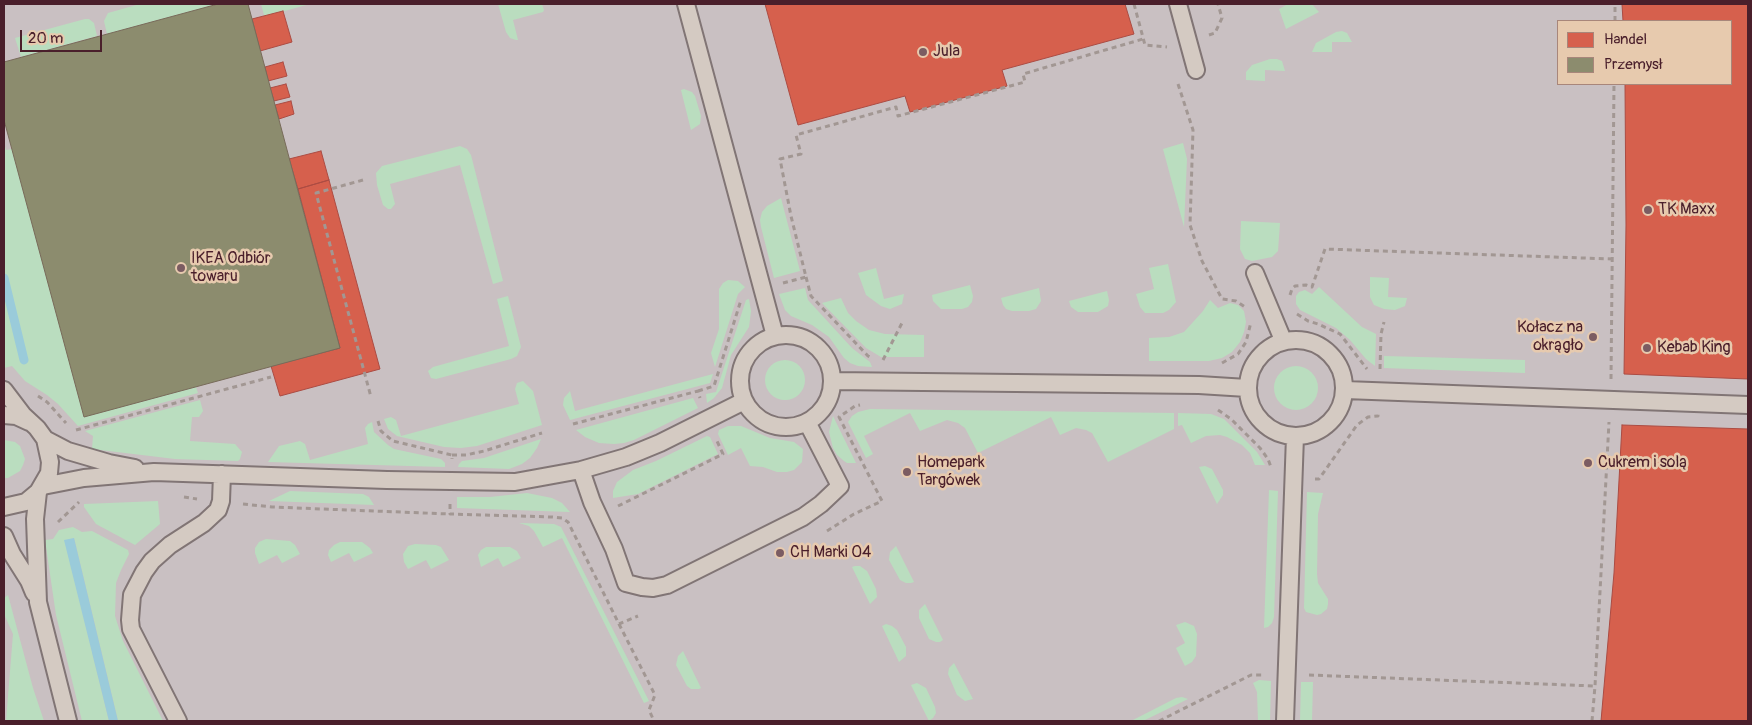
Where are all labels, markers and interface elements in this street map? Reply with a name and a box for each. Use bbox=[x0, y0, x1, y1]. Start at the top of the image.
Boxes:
scale bar bbox=[22, 20, 105, 52]
legend bbox=[1557, 20, 1732, 85]
text: 20 m bbox=[28, 29, 63, 48]
text: Handel bbox=[1604, 30, 1647, 49]
place label: Jula bbox=[933, 42, 960, 62]
marker: Jula bbox=[917, 46, 929, 58]
text: Przemysł bbox=[1604, 55, 1663, 74]
place label: TK Maxx bbox=[1658, 200, 1715, 220]
marker: TK Maxx bbox=[1642, 204, 1654, 216]
place label: IKEA Odbiór towaru bbox=[191, 249, 271, 287]
marker: IKEA Odbiór towaru bbox=[175, 262, 187, 274]
place label: Kołacz na okrągło bbox=[1517, 318, 1583, 356]
marker: Kołacz na okrągło bbox=[1587, 331, 1599, 343]
place label: Kebab King bbox=[1657, 338, 1731, 358]
marker: Kebab King bbox=[1641, 342, 1653, 354]
place label: Homepark Targówek bbox=[917, 453, 985, 491]
place label: Cukrem i solą bbox=[1598, 453, 1688, 473]
marker: Cukrem i solą bbox=[1582, 457, 1594, 469]
marker: Homepark Targówek bbox=[901, 466, 913, 478]
place label: CH Marki 04 bbox=[790, 543, 871, 563]
marker: CH Marki 04 bbox=[774, 547, 786, 559]

